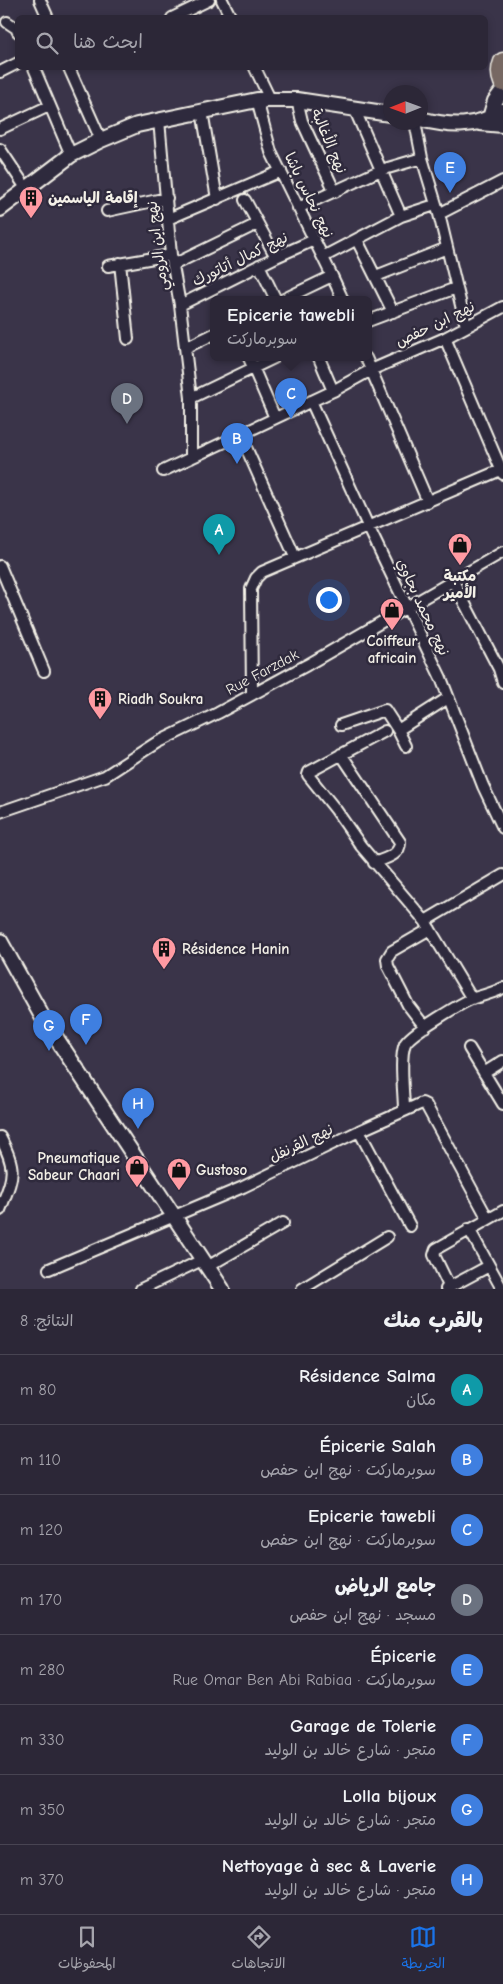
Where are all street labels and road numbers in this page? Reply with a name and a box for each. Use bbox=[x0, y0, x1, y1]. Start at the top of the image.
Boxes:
street label: نهج الأغالبة bbox=[306, 105, 352, 177]
street label: نهج نحاس باشا bbox=[280, 149, 337, 241]
street label: نهج ابن الرومي bbox=[143, 199, 175, 292]
street label: نهج كمال أتاتورك bbox=[189, 228, 291, 291]
street label: نهج ابن حفص bbox=[392, 297, 478, 352]
street label: نهج محمد بجاوي bbox=[391, 556, 453, 659]
street label: Rue Farzdak bbox=[223, 645, 302, 699]
street label: نهج القرنفل bbox=[266, 1120, 336, 1167]

